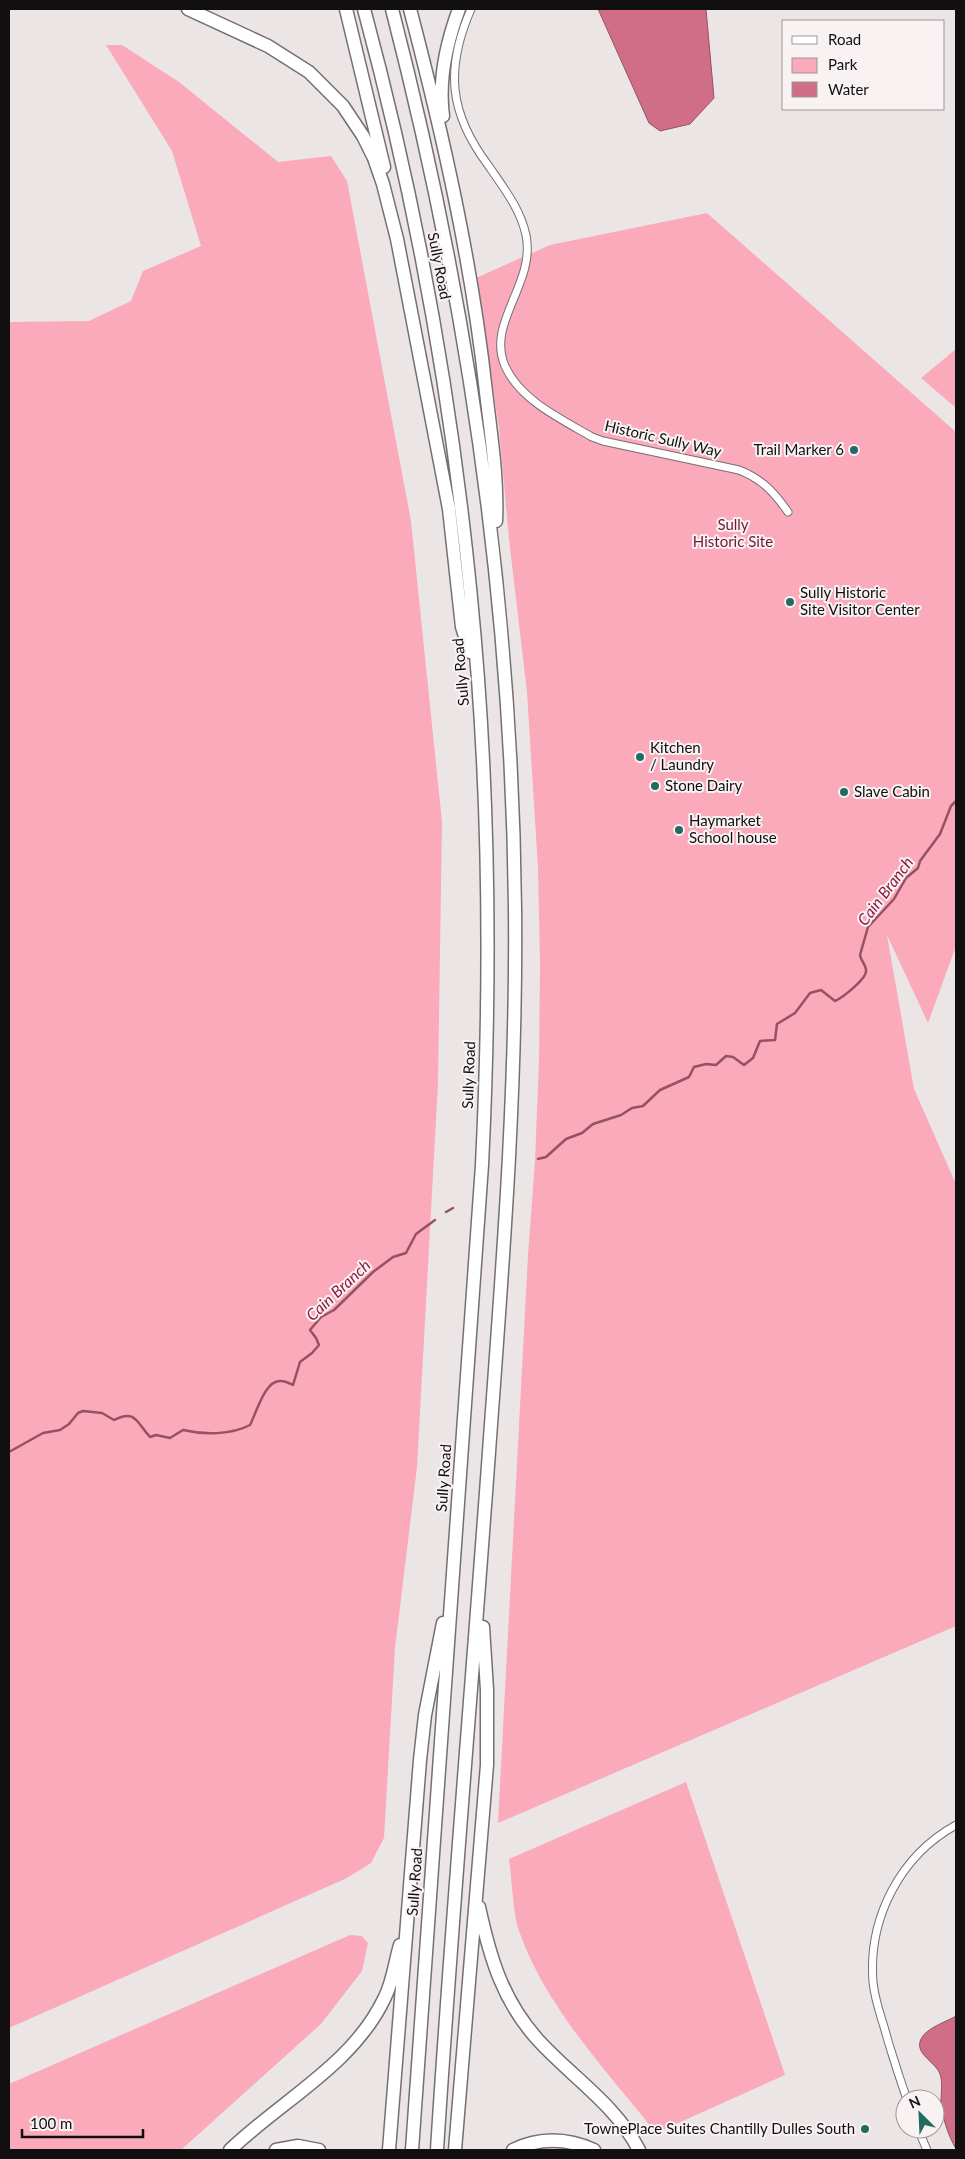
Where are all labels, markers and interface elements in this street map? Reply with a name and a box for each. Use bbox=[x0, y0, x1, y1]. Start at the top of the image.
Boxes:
legend bbox=[782, 20, 945, 110]
text: Road bbox=[828, 30, 861, 48]
text: Park bbox=[828, 55, 858, 73]
text: Water bbox=[828, 80, 869, 98]
street label: Sully Road bbox=[425, 231, 455, 301]
street label: Historic Sully Way bbox=[603, 416, 724, 460]
place label: Trail Marker 6 bbox=[754, 440, 844, 458]
marker: Trail Marker 6 bbox=[848, 444, 860, 456]
park label: Sully Historic Site bbox=[693, 515, 773, 550]
place label: Sully Historic Site Visitor Center bbox=[800, 583, 920, 618]
marker: Sully Historic Site Visitor Center bbox=[784, 596, 796, 608]
street label: Sully Road bbox=[448, 637, 472, 707]
place label: Kitchen / Laundry bbox=[650, 738, 714, 773]
marker: Kitchen / Laundry bbox=[634, 751, 646, 763]
place label: Stone Dairy bbox=[665, 776, 743, 794]
marker: Stone Dairy bbox=[649, 780, 661, 792]
place label: Slave Cabin bbox=[854, 782, 930, 800]
marker: Slave Cabin bbox=[838, 786, 850, 798]
place label: Haymarket School house bbox=[689, 811, 777, 846]
marker: Haymarket School house bbox=[673, 824, 685, 836]
water label: Cain Branch bbox=[853, 853, 917, 929]
street label: Sully Road bbox=[458, 1041, 478, 1109]
water label: Cain Branch bbox=[302, 1255, 374, 1324]
street label: Sully Road bbox=[432, 1443, 454, 1512]
street label: Sully Road bbox=[403, 1847, 425, 1916]
north arrow bbox=[895, 2089, 945, 2139]
text: N bbox=[906, 2092, 923, 2112]
scale bar bbox=[22, 2106, 144, 2138]
text: 100 m bbox=[30, 2114, 72, 2132]
place label: TownePlace Suites Chantilly Dulles South bbox=[584, 2119, 855, 2137]
marker: TownePlace Suites Chantilly Dulles South bbox=[859, 2123, 871, 2135]

